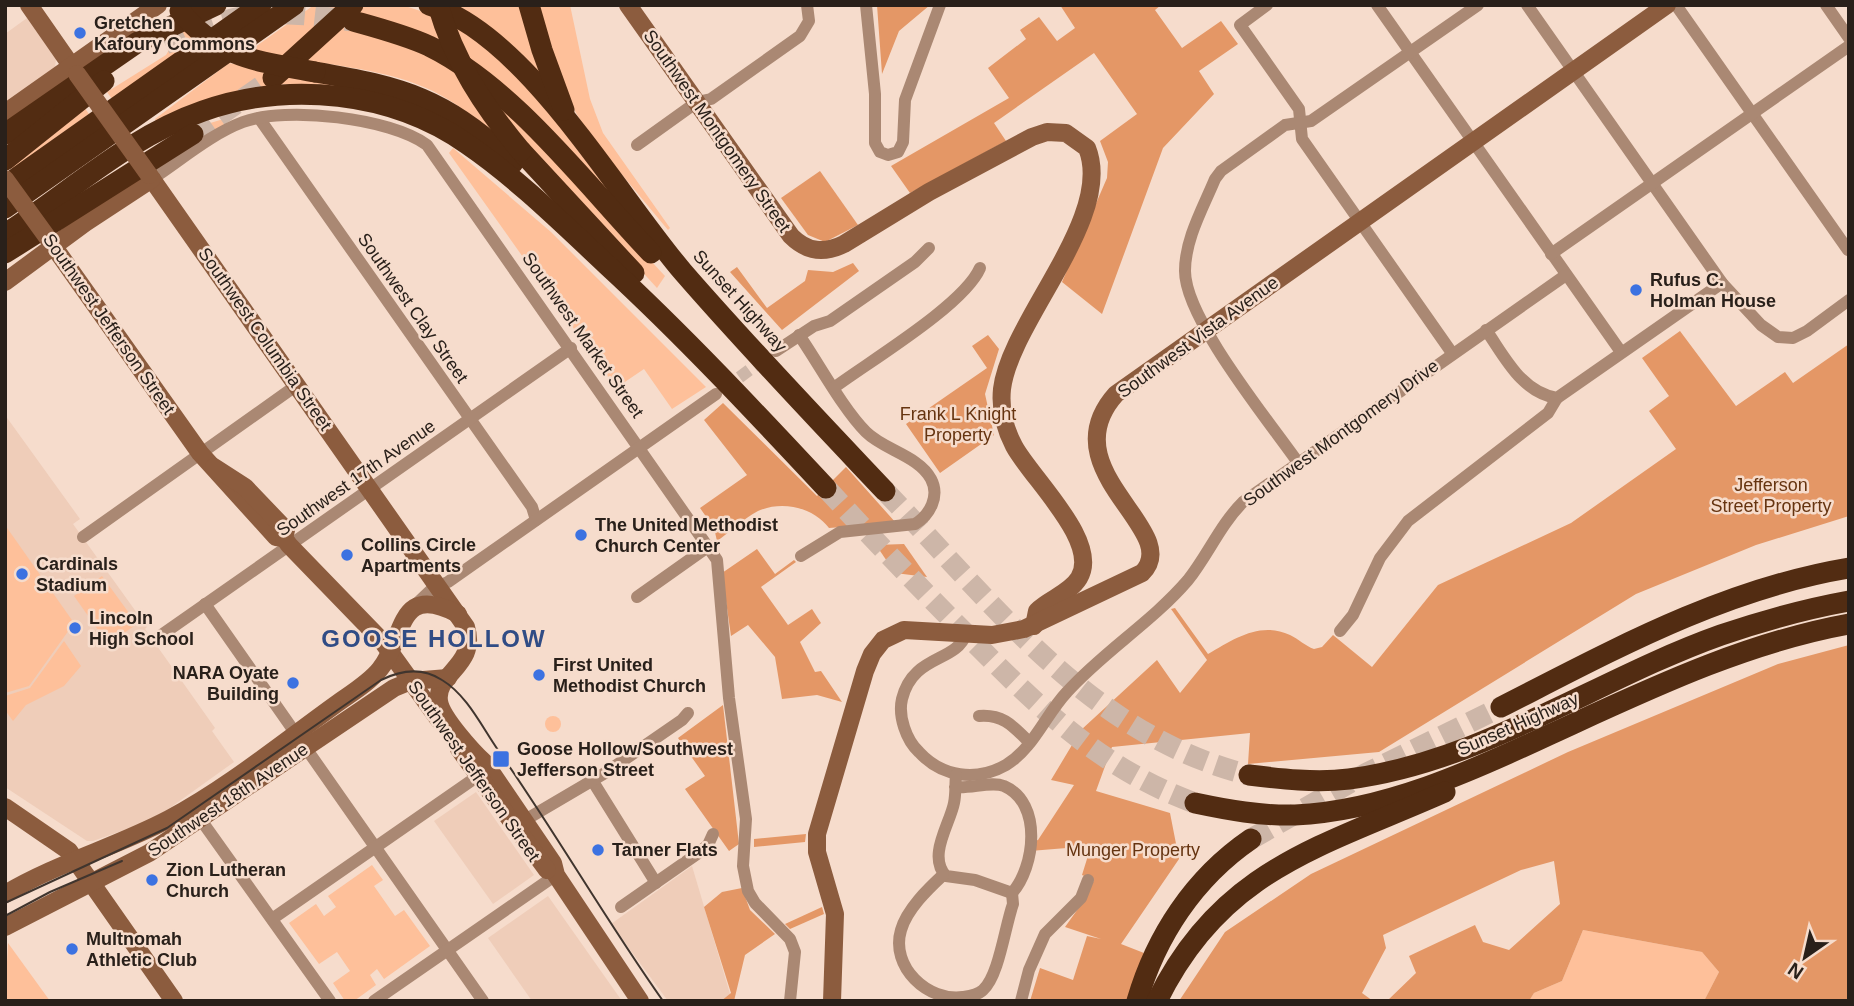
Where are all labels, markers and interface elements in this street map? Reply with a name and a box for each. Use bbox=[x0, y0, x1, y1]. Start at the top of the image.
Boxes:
place label: Gretchen Kafoury Commons bbox=[94, 13, 255, 54]
marker: Gretchen Kafoury Commons bbox=[72, 25, 88, 41]
street label: Southwest Montgomery Street bbox=[639, 26, 795, 236]
street label: Southwest Clay Street bbox=[354, 229, 472, 387]
street label: Southwest Jefferson Street bbox=[39, 230, 179, 418]
street label: Southwest Columbia Street bbox=[194, 244, 336, 434]
street label: Sunset Highway bbox=[689, 246, 791, 356]
street label: Southwest Market Street bbox=[518, 249, 648, 421]
place label: Rufus C. Holman House bbox=[1650, 270, 1776, 311]
street label: Southwest Vista Avenue bbox=[1114, 272, 1282, 402]
marker: Rufus C. Holman House bbox=[1628, 282, 1644, 298]
street label: Southwest Montgomery Drive bbox=[1240, 356, 1442, 510]
park label: Frank L Knight Property bbox=[900, 404, 1016, 445]
street label: Southwest 17th Avenue bbox=[273, 416, 439, 540]
park label: Jefferson Street Property bbox=[1710, 475, 1832, 516]
place label: The United Methodist Church Center bbox=[595, 515, 778, 556]
marker: The United Methodist Church Center bbox=[573, 527, 589, 543]
place label: Collins Circle Apartments bbox=[361, 535, 476, 576]
marker: Collins Circle Apartments bbox=[339, 547, 355, 563]
place label: Cardinals Stadium bbox=[36, 554, 118, 595]
marker: Cardinals Stadium bbox=[14, 566, 30, 582]
place label: Lincoln High School bbox=[89, 608, 194, 649]
marker: Lincoln High School bbox=[67, 620, 83, 636]
district label: GOOSE HOLLOW bbox=[321, 625, 547, 652]
place label: First United Methodist Church bbox=[553, 655, 706, 696]
place label: NARA Oyate Building bbox=[173, 663, 279, 704]
marker: First United Methodist Church bbox=[531, 667, 547, 683]
marker: NARA Oyate Building bbox=[285, 675, 301, 691]
street label: Southwest Jefferson Street bbox=[404, 677, 544, 865]
street label: Sunset Highway bbox=[1455, 688, 1581, 760]
street label: Southwest 18th Avenue bbox=[144, 739, 312, 861]
place label: Goose Hollow/Southwest Jefferson Street bbox=[517, 739, 733, 780]
marker: Goose Hollow/Southwest Jefferson Street bbox=[491, 749, 511, 769]
place label: Tanner Flats bbox=[612, 840, 718, 860]
park label: Munger Property bbox=[1066, 840, 1200, 860]
marker: Tanner Flats bbox=[590, 842, 606, 858]
place label: Zion Lutheran Church bbox=[166, 860, 286, 901]
marker: Zion Lutheran Church bbox=[144, 872, 160, 888]
north arrow bbox=[1770, 922, 1840, 992]
place label: Multnomah Athletic Club bbox=[86, 929, 197, 970]
marker: Multnomah Athletic Club bbox=[64, 941, 80, 957]
text: N bbox=[1784, 958, 1807, 983]

